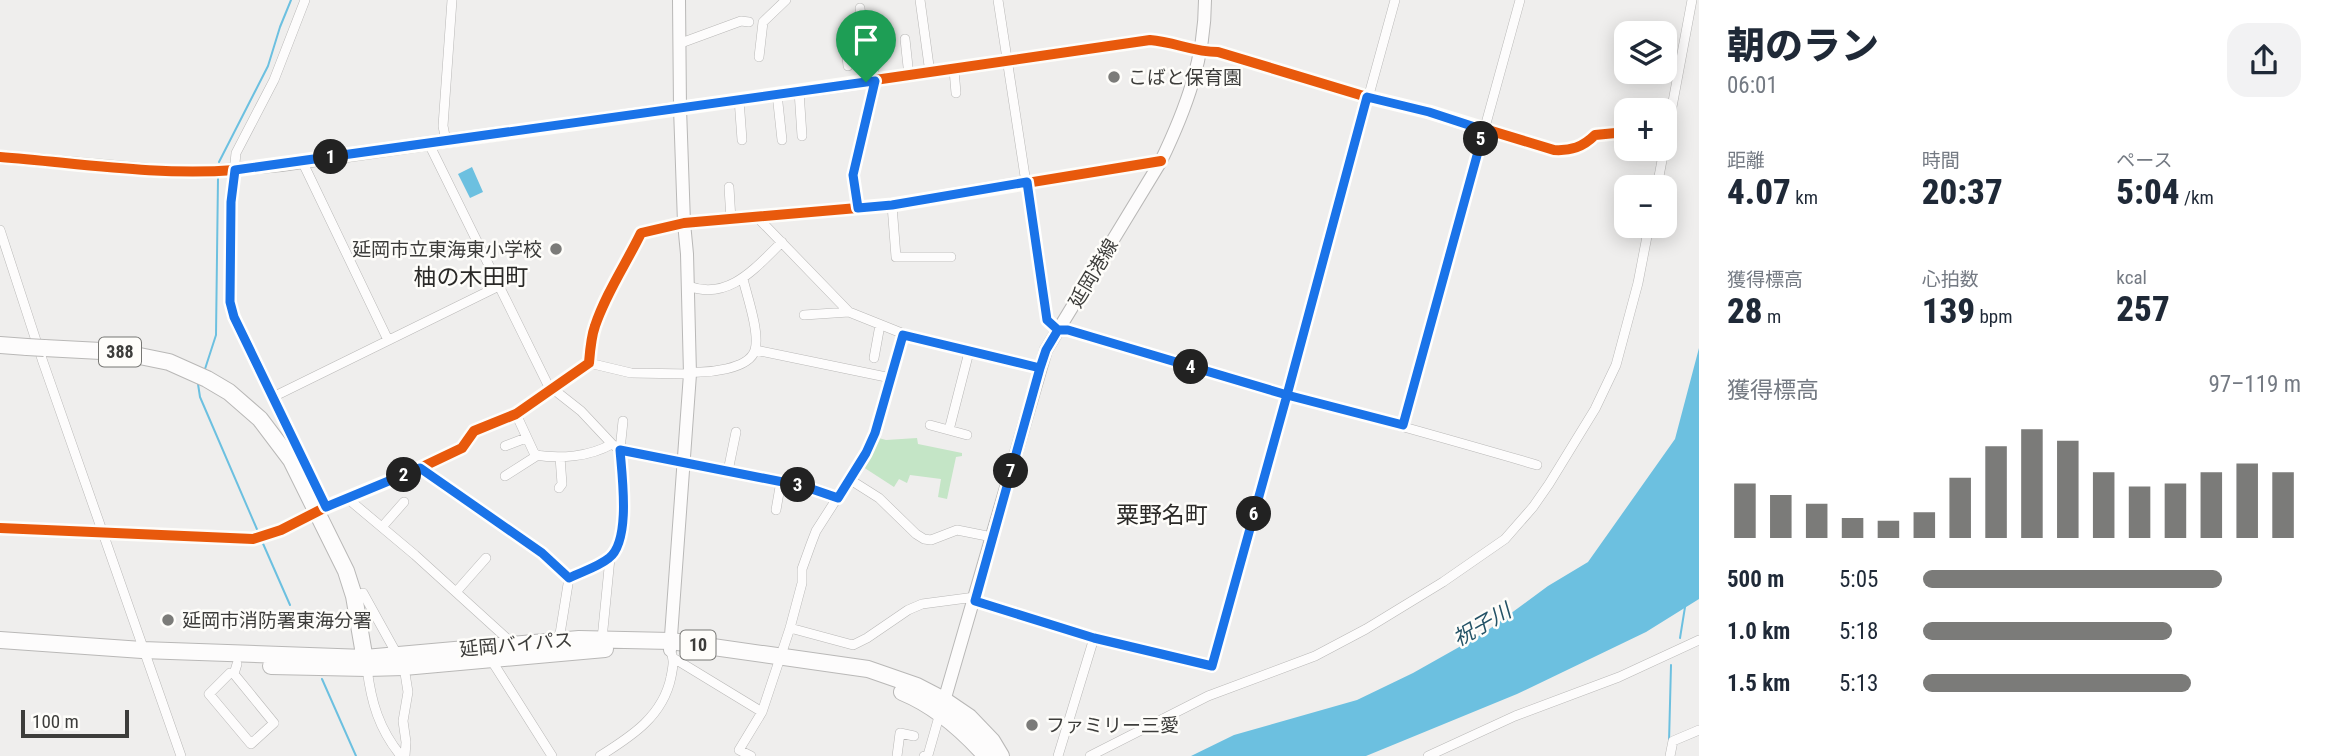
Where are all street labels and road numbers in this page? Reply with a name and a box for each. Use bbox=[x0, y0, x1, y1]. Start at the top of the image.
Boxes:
street label: 延岡港線 bbox=[1064, 235, 1123, 312]
road number: 388 bbox=[99, 338, 141, 366]
street label: 延岡バイパス bbox=[458, 628, 574, 661]
road number: 10 bbox=[680, 630, 716, 660]

